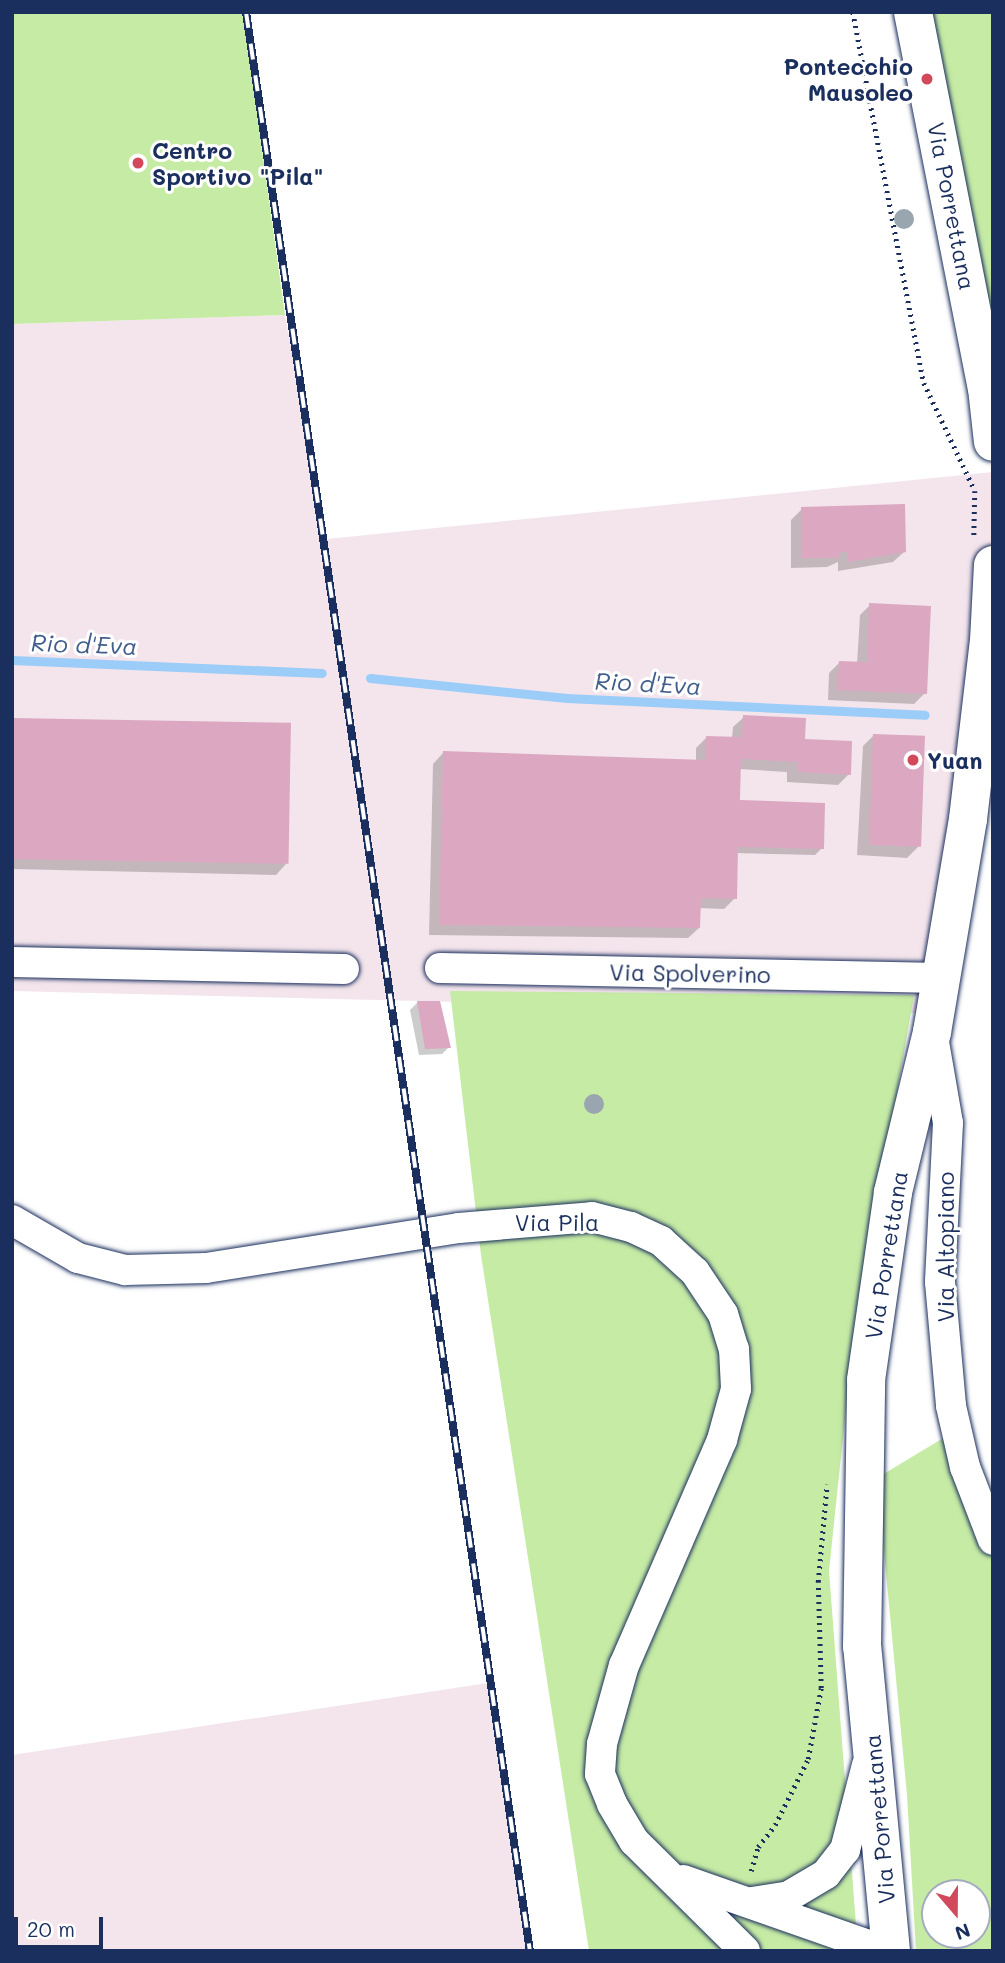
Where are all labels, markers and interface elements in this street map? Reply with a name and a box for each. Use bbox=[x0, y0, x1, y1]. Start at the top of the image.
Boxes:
place label: Pontecchio Mausoleo bbox=[784, 52, 913, 106]
marker: Pontecchio Mausoleo bbox=[919, 71, 935, 87]
street label: Via Porrettana bbox=[922, 120, 982, 292]
place label: Centro Sportivo "Pila" bbox=[152, 136, 324, 190]
marker: Centro Sportivo "Pila" bbox=[130, 155, 146, 171]
water label: Rio d'Eva bbox=[30, 628, 138, 660]
water label: Rio d'Eva bbox=[594, 666, 702, 700]
place label: Yuan bbox=[927, 746, 983, 774]
marker: Yuan bbox=[905, 752, 921, 768]
street label: Via Spolverino bbox=[609, 958, 771, 988]
street label: Via Porrettana bbox=[859, 1169, 913, 1341]
street label: Via Altopiano bbox=[931, 1172, 959, 1322]
street label: Via Pila bbox=[515, 1208, 599, 1236]
street label: Via Porrettana bbox=[858, 1733, 900, 1905]
north arrow bbox=[921, 1879, 991, 1949]
scale bar bbox=[18, 1904, 107, 1948]
text: 20 m bbox=[27, 1915, 75, 1942]
text: N bbox=[952, 1918, 974, 1947]

